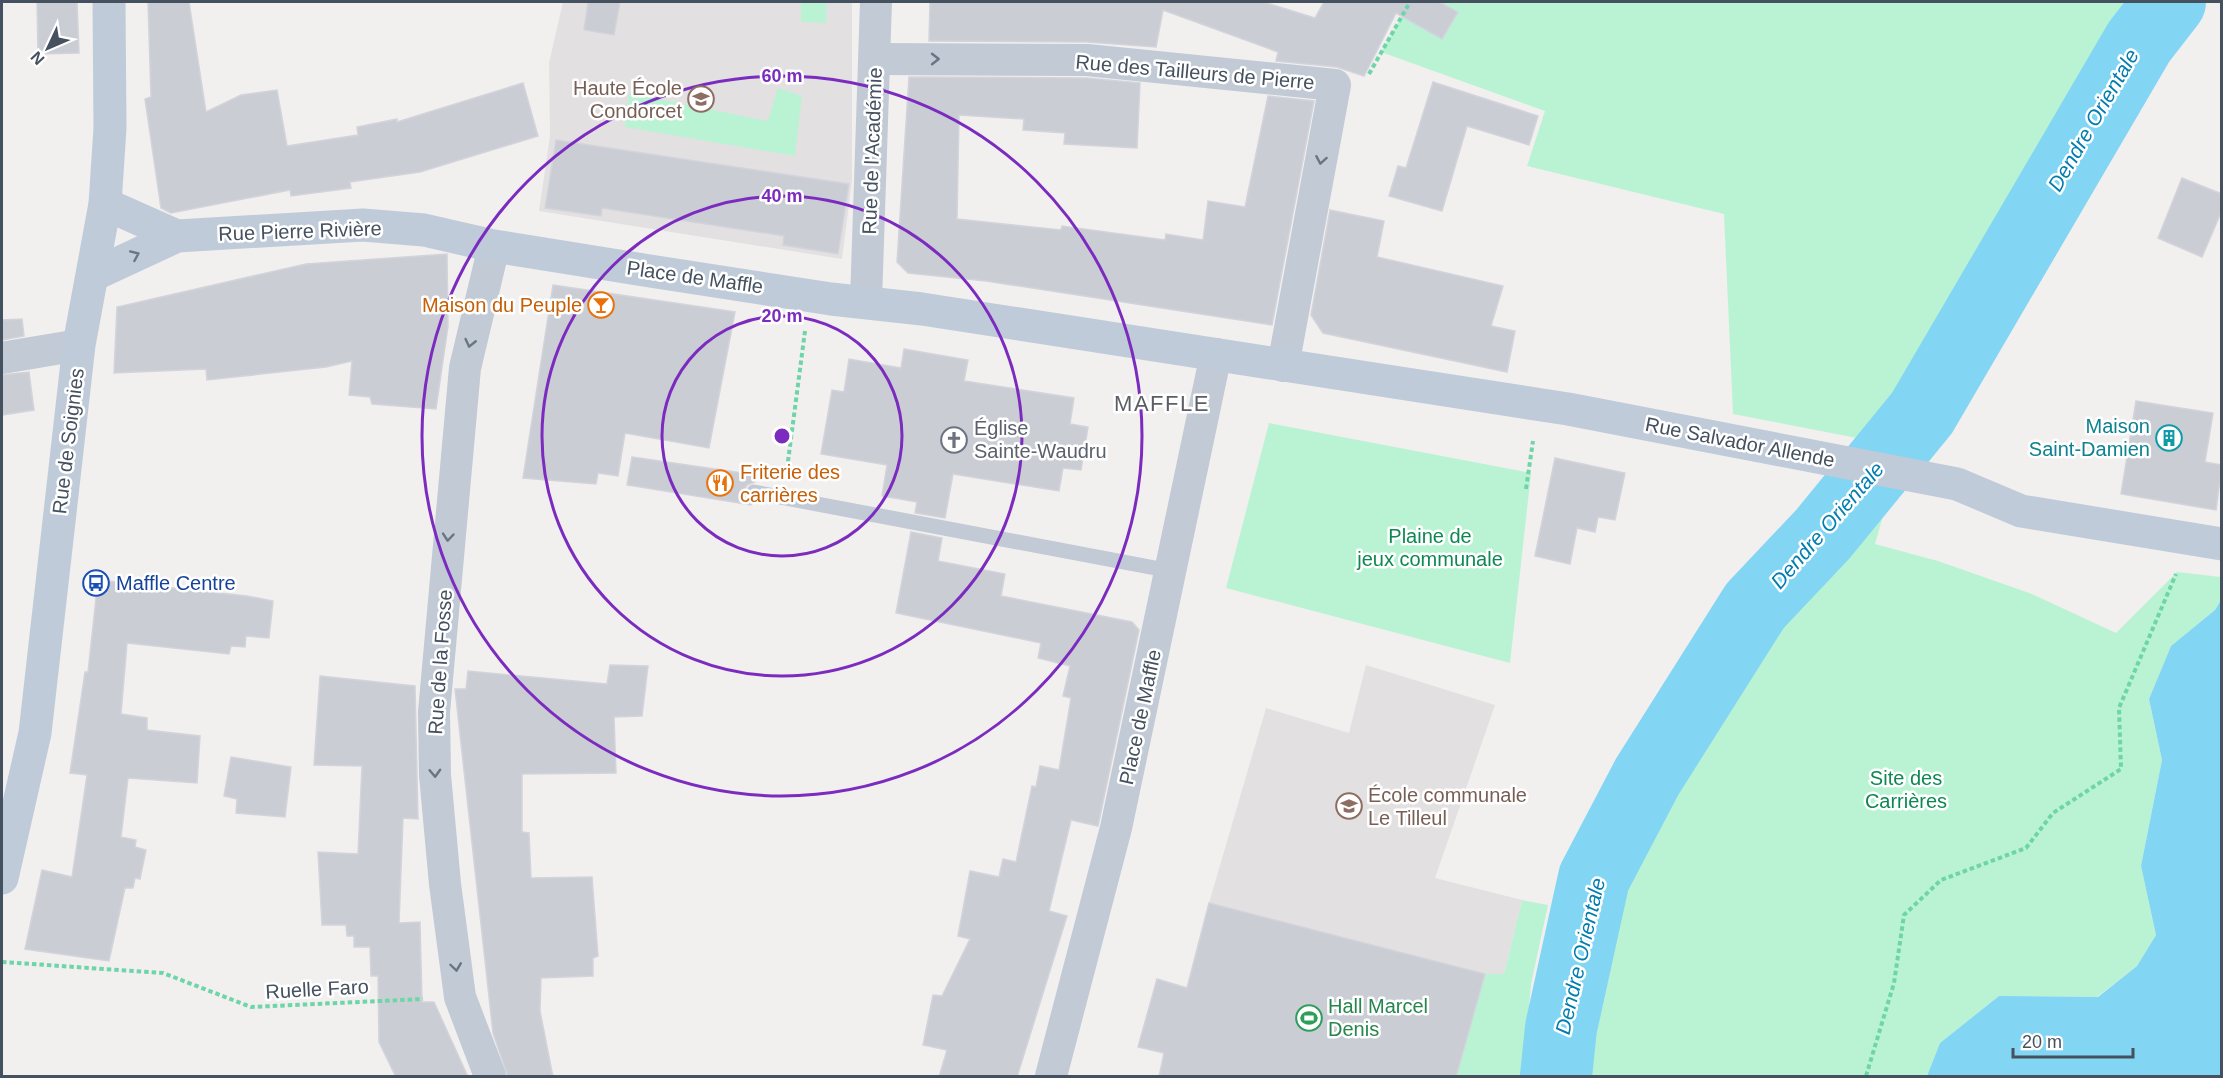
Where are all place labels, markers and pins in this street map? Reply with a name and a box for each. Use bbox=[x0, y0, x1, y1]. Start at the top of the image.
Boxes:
place label: Haute École Condorcet bbox=[573, 77, 682, 122]
school or university icon: Haute École Condorcet bbox=[686, 84, 716, 114]
bar icon: Maison du Peuple bbox=[586, 290, 616, 320]
place label: Maison du Peuple bbox=[422, 294, 582, 316]
place label: Maison Saint-Damien bbox=[2029, 415, 2150, 460]
place label: Église Sainte-Waudru bbox=[974, 417, 1107, 462]
building icon: Maison Saint-Damien bbox=[2154, 423, 2184, 453]
church icon: Église Sainte-Waudru bbox=[939, 425, 969, 455]
centre of rings bbox=[772, 426, 792, 446]
place label: Friterie des carrières bbox=[740, 461, 840, 506]
restaurant icon: Friterie des carrières bbox=[705, 468, 735, 498]
bus stop icon: Maffle Centre bbox=[81, 568, 111, 598]
place label: Maffle Centre bbox=[116, 572, 236, 594]
place label: École communale Le Tilleul bbox=[1368, 784, 1527, 829]
school or university icon: École communale Le Tilleul bbox=[1334, 791, 1364, 821]
place label: Hall Marcel Denis bbox=[1328, 995, 1428, 1040]
sports icon: Hall Marcel Denis bbox=[1294, 1003, 1324, 1033]

